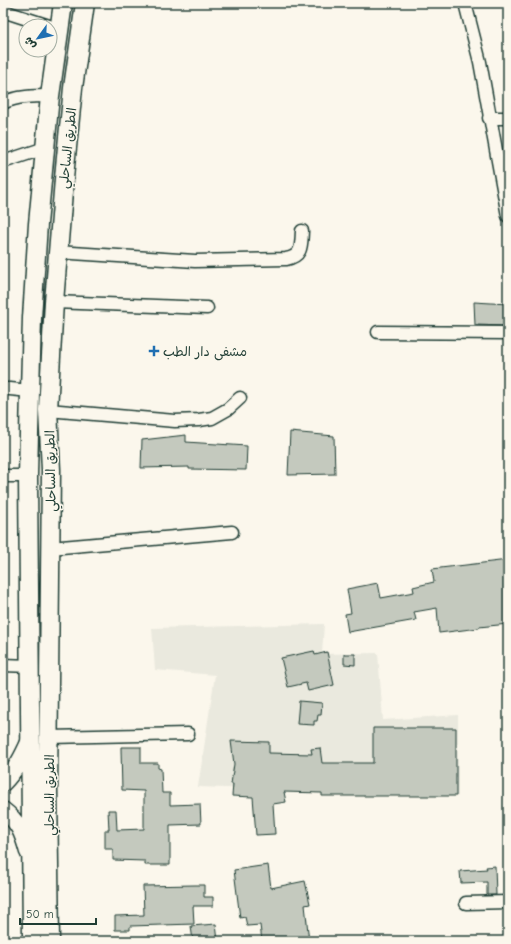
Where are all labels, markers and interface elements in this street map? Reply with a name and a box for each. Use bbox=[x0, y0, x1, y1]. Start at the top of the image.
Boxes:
north arrow bbox=[18, 18, 58, 58]
text: ش bbox=[21, 35, 39, 52]
street label: الطريق الساحلي bbox=[56, 107, 83, 190]
place label: مشفى دار الطب bbox=[163, 344, 247, 361]
marker: مشفى دار الطب bbox=[148, 345, 160, 357]
street label: الطريق الساحلي bbox=[42, 430, 63, 512]
street label: الطريق الساحلي bbox=[42, 754, 61, 836]
scale bar bbox=[20, 900, 96, 926]
text: 50 m bbox=[26, 907, 54, 921]

